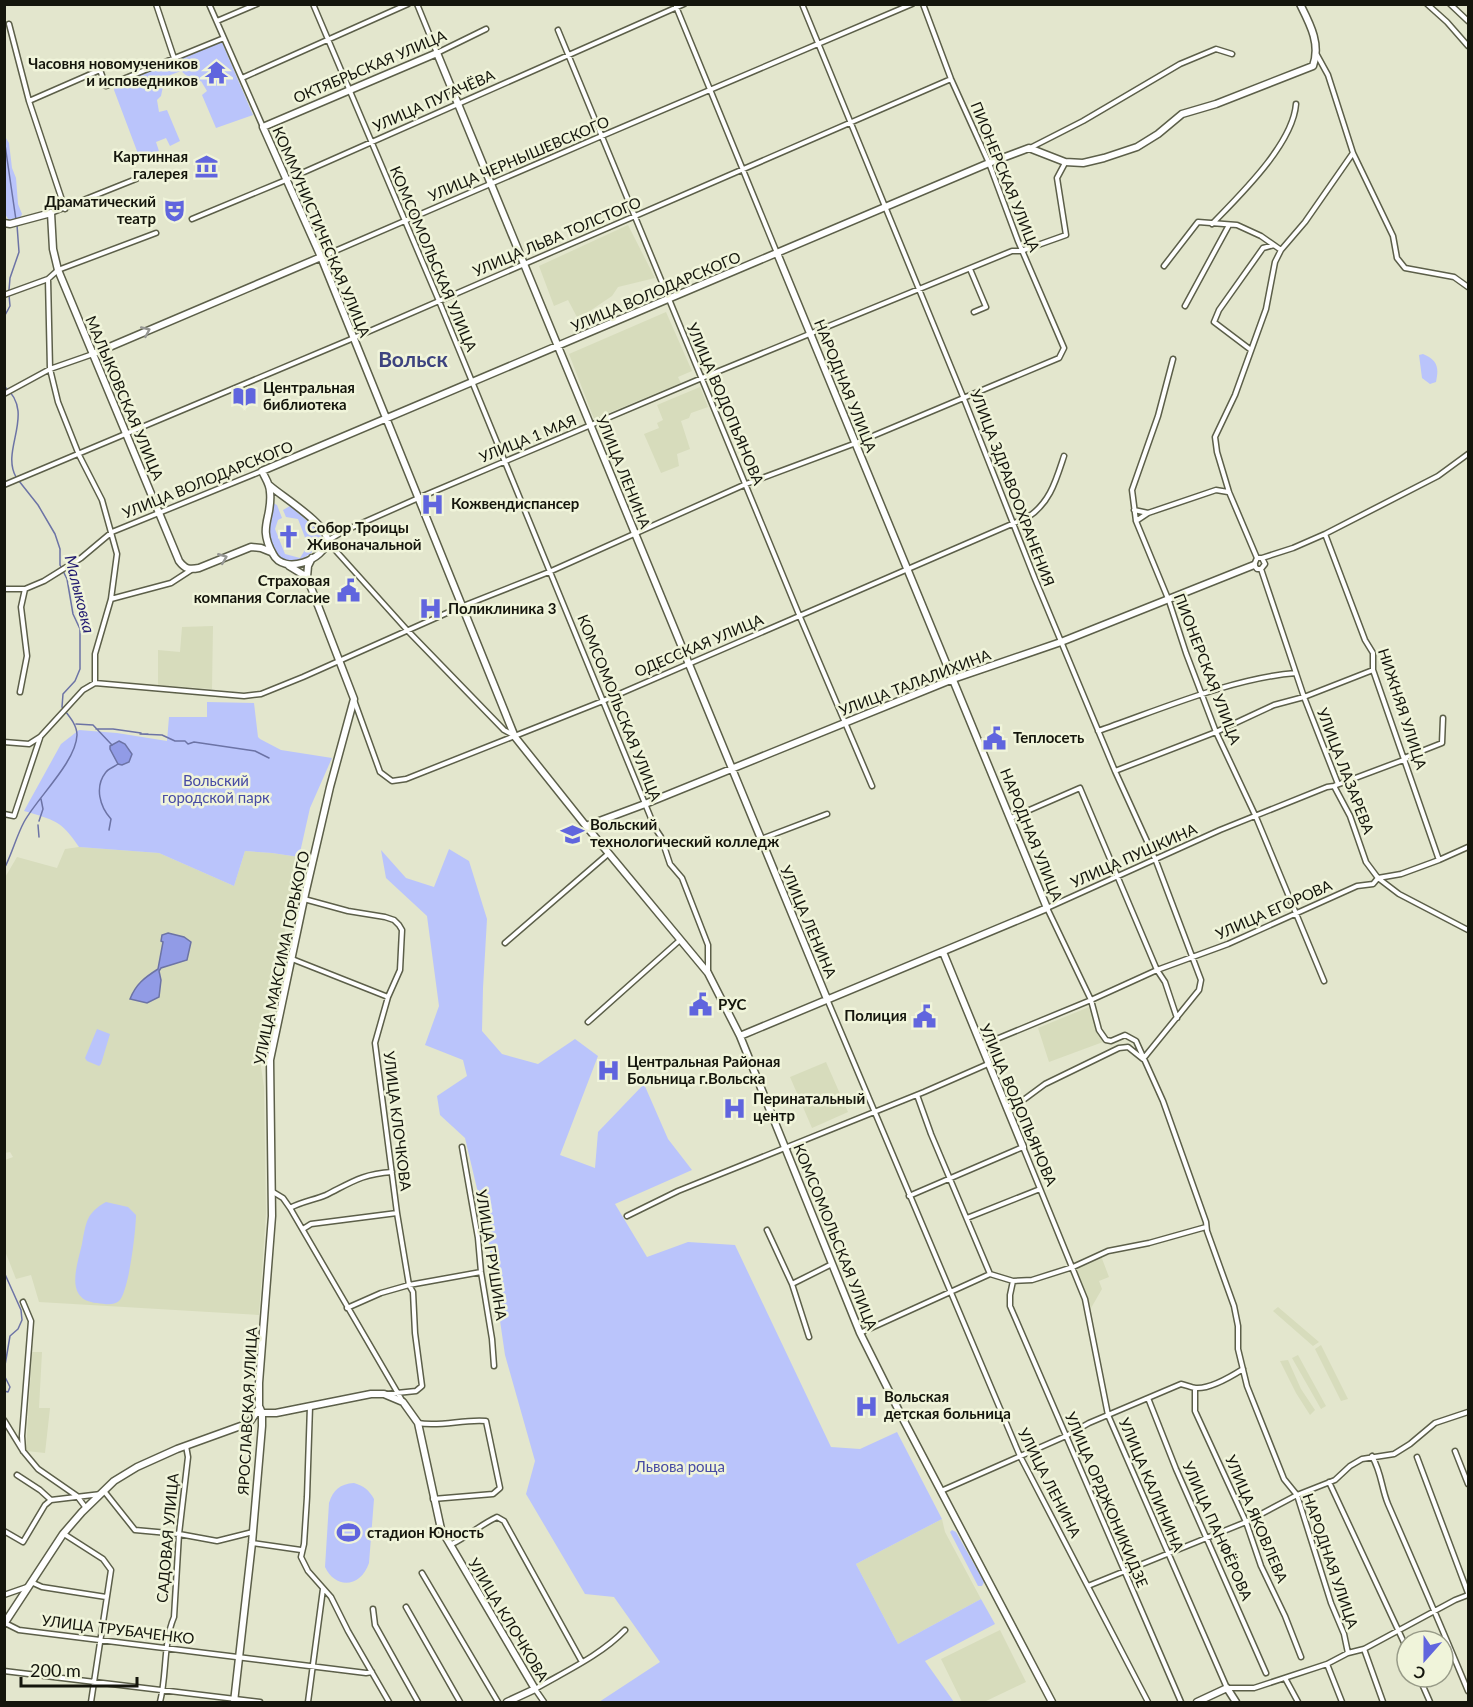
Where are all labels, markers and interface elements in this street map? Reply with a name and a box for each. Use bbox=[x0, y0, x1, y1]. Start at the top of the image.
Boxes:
street label: ОКТЯБРЬСКАЯ УЛИЦА bbox=[290, 25, 450, 107]
place label: Часовня новомучеников и исповедников bbox=[28, 54, 198, 89]
temple icon: Часовня новомучеников и исповедников bbox=[203, 60, 229, 86]
street label: УЛИЦА ПУГАЧЁВА bbox=[370, 65, 498, 135]
street label: ПИОНЕРСКАЯ УЛИЦА bbox=[968, 99, 1045, 255]
street label: УЛИЦА ЧЕРНЫШЕВСКОГО bbox=[425, 112, 612, 204]
street label: КОММУНИСТИЧЕСКАЯ УЛИЦА bbox=[269, 124, 375, 340]
place label: Картинная галерея bbox=[113, 147, 188, 182]
museum icon: Картинная галерея bbox=[193, 153, 219, 179]
street label: КОМСОМОЛЬСКАЯ УЛИЦА bbox=[387, 163, 482, 355]
place label: Драматический театр bbox=[44, 192, 156, 227]
street label: УЛИЦА ЛЬВА ТОЛСТОГО bbox=[470, 192, 643, 280]
theatre icon: Драматический театр bbox=[161, 198, 187, 224]
street label: УЛИЦА ВОЛОДАРСКОГО bbox=[568, 247, 743, 335]
street label: МАЛЫКОВСКАЯ УЛИЦА bbox=[82, 313, 168, 483]
street label: НАРОДНАЯ УЛИЦА bbox=[811, 316, 881, 456]
street label: УЛИЦА ВОДОПЬЯНОВА bbox=[684, 320, 769, 488]
one-way arrow bbox=[140, 326, 151, 338]
district label: Вольск bbox=[378, 346, 448, 371]
place label: Центральная библиотека bbox=[263, 378, 355, 413]
library icon: Центральная библиотека bbox=[232, 384, 258, 410]
street label: УЛИЦА ЗДРАВООХРАНЕНИЯ bbox=[967, 387, 1059, 589]
street label: УЛИЦА 1 МАЯ bbox=[476, 410, 579, 466]
street label: УЛИЦА ЛЕНИНА bbox=[593, 412, 655, 532]
street label: УЛИЦА ВОЛОДАРСКОГО bbox=[120, 437, 296, 522]
hospital icon: Кожвендиспансер bbox=[420, 491, 446, 517]
place label: Кожвендиспансер bbox=[451, 494, 579, 512]
place label: Собор Троицы Живоначальной bbox=[307, 518, 422, 553]
church icon: Собор Троицы Живоначальной bbox=[276, 524, 302, 550]
water label: Малыковка bbox=[62, 553, 99, 635]
one-way arrow bbox=[216, 553, 227, 565]
place label: Страховая компания Согласие bbox=[194, 571, 330, 606]
public building icon: Страховая компания Согласие bbox=[335, 577, 361, 603]
street label: ПИОНЕРСКАЯ УЛИЦА bbox=[1171, 591, 1245, 748]
hospital icon: Поликлиника 3 bbox=[417, 596, 443, 622]
place label: Поликлиника 3 bbox=[448, 599, 556, 617]
street label: ОДЕССКАЯ УЛИЦА bbox=[631, 609, 767, 680]
street label: КОМСОМОЛЬСКАЯ УЛИЦА bbox=[574, 612, 666, 804]
street label: УЛИЦА ТАЛАЛИХИНА bbox=[836, 645, 994, 719]
street label: НИЖНЯЯ УЛИЦА bbox=[1375, 646, 1431, 772]
street label: УЛИЦА ЛАЗАРЕВА bbox=[1314, 705, 1379, 837]
public building icon: Теплосеть bbox=[982, 725, 1008, 751]
place label: Теплосеть bbox=[1013, 728, 1084, 746]
street label: НАРОДНАЯ УЛИЦА bbox=[997, 765, 1067, 905]
park label: Вольский городской парк bbox=[162, 771, 270, 806]
place label: Вольский технологический колледж bbox=[590, 815, 780, 850]
street label: УЛИЦА ПУШКИНА bbox=[1068, 819, 1200, 891]
school or university icon: Вольский технологический колледж bbox=[559, 821, 585, 847]
street label: УЛИЦА МАКСИМА ГОРЬКОГО bbox=[250, 849, 313, 1066]
street label: УЛИЦА ЛЕНИНА bbox=[777, 863, 841, 981]
street label: УЛИЦА ЕГОРОВА bbox=[1213, 875, 1335, 943]
public building icon: РУС bbox=[687, 992, 713, 1018]
place label: РУС bbox=[718, 995, 747, 1013]
public building icon: Полиция bbox=[912, 1003, 938, 1029]
place label: Полиция bbox=[844, 1006, 907, 1024]
street label: УЛИЦА ВОДОПЬЯНОВА bbox=[977, 1021, 1062, 1189]
street label: УЛИЦА КЛОЧКОВА bbox=[380, 1050, 416, 1193]
place label: Центральная Районая Больница г.Вольска bbox=[627, 1052, 780, 1087]
hospital icon: Центральная Районая Больница г.Вольска bbox=[596, 1058, 622, 1084]
place label: Перинатальный центр bbox=[753, 1089, 865, 1124]
hospital icon: Перинатальный центр bbox=[722, 1095, 748, 1121]
street label: КОМСОМОЛЬСКАЯ УЛИЦА bbox=[790, 1141, 882, 1333]
street label: УЛИЦА ГРУШИНА bbox=[473, 1188, 511, 1322]
street label: ЯРОСЛАВСКАЯ УЛИЦА bbox=[234, 1325, 260, 1497]
place label: Вольская детская больница bbox=[884, 1387, 1011, 1422]
hospital icon: Вольская детская больница bbox=[853, 1393, 879, 1419]
street label: УЛИЦА ОРДЖОНИКИДЗЕ bbox=[1062, 1409, 1152, 1590]
street label: УЛИЦА КАЛИНИНА bbox=[1116, 1415, 1189, 1555]
street label: УЛИЦА ЛЕНИНА bbox=[1015, 1425, 1086, 1541]
street label: УЛИЦА ЯКОВЛЕВА bbox=[1222, 1452, 1292, 1586]
park label: Львова роща bbox=[634, 1457, 725, 1475]
street label: УЛИЦА ПАНФЁРОВА bbox=[1179, 1458, 1257, 1604]
street label: САДОВАЯ УЛИЦА bbox=[152, 1471, 182, 1603]
street label: НАРОДНАЯ УЛИЦА bbox=[1299, 1491, 1363, 1632]
sports icon: стадион Юность bbox=[336, 1520, 362, 1546]
place label: стадион Юность bbox=[367, 1523, 484, 1541]
street label: УЛИЦА КЛОЧКОВА bbox=[465, 1555, 553, 1685]
street label: УЛИЦА ТРУБАЧЕНКО bbox=[41, 1611, 196, 1647]
north arrow bbox=[1395, 1629, 1455, 1689]
scale bar bbox=[21, 1650, 136, 1688]
text: 200 m bbox=[30, 1659, 81, 1681]
text: С bbox=[1411, 1663, 1428, 1684]

